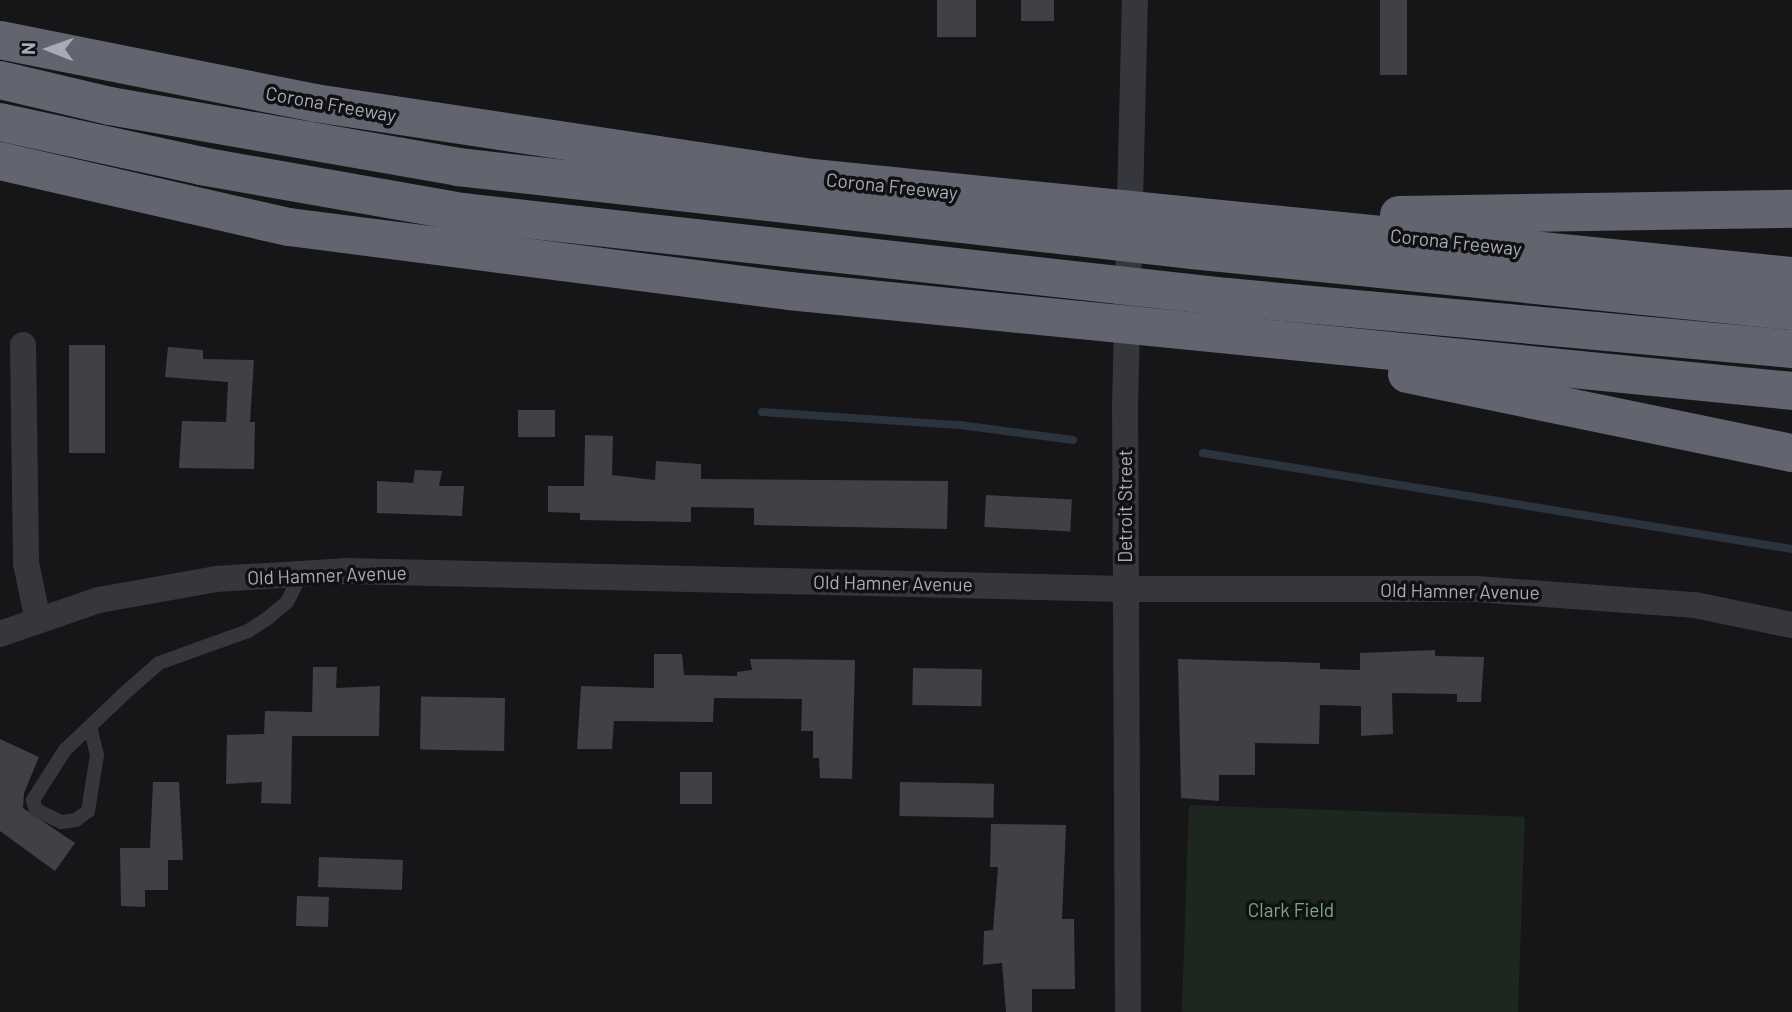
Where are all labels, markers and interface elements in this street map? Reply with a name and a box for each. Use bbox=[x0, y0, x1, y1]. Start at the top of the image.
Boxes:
north arrow bbox=[14, 14, 84, 84]
text: N bbox=[16, 42, 39, 55]
street label: Corona Freeway bbox=[264, 81, 398, 127]
street label: Corona Freeway bbox=[825, 168, 959, 204]
street label: Corona Freeway bbox=[1389, 224, 1523, 260]
street label: Detroit Street bbox=[1114, 449, 1136, 563]
street label: Old Hamner Avenue bbox=[247, 561, 407, 589]
street label: Old Hamner Avenue bbox=[813, 570, 973, 596]
street label: Old Hamner Avenue bbox=[1380, 578, 1540, 604]
park label: Clark Field bbox=[1248, 899, 1334, 921]

